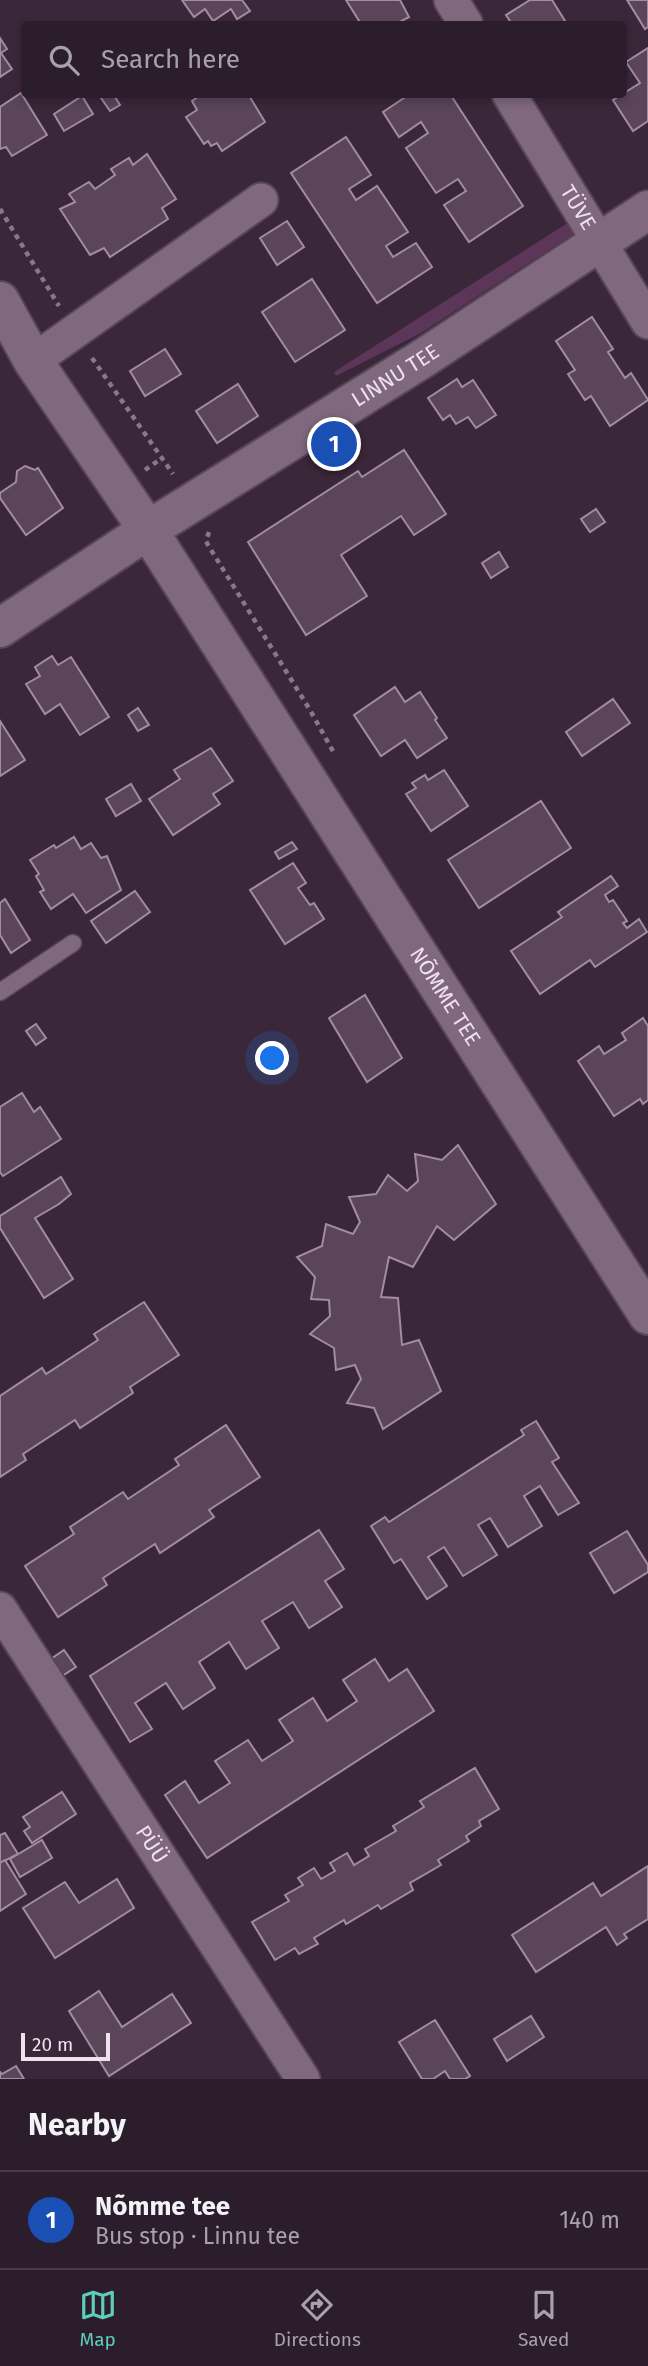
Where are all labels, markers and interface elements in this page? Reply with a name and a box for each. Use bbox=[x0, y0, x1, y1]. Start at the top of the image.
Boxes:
search box bbox=[21, 21, 627, 98]
icon: search bbox=[45, 41, 83, 79]
text: Search here bbox=[101, 44, 240, 75]
street label: TÜVE bbox=[555, 180, 602, 235]
street label: LINNU TEE bbox=[347, 338, 444, 413]
pin: 1 bbox=[311, 418, 357, 470]
street label: NÕMME TEE bbox=[404, 942, 486, 1051]
your location bbox=[255, 1041, 289, 1075]
street label: PÜÜ bbox=[130, 1820, 173, 1868]
scale bar bbox=[21, 2030, 110, 2062]
text: 20 m bbox=[32, 2033, 73, 2056]
text: Nearby bbox=[28, 2107, 126, 2143]
text: Nõmme tee bbox=[95, 2191, 230, 2222]
text: 1 bbox=[46, 2206, 56, 2234]
text: 140 m bbox=[559, 2206, 620, 2234]
text: Bus stop · Linnu tee bbox=[95, 2222, 300, 2250]
tab: Map bbox=[79, 2286, 117, 2351]
tab: Directions bbox=[274, 2286, 361, 2351]
tab: Saved bbox=[518, 2286, 569, 2351]

